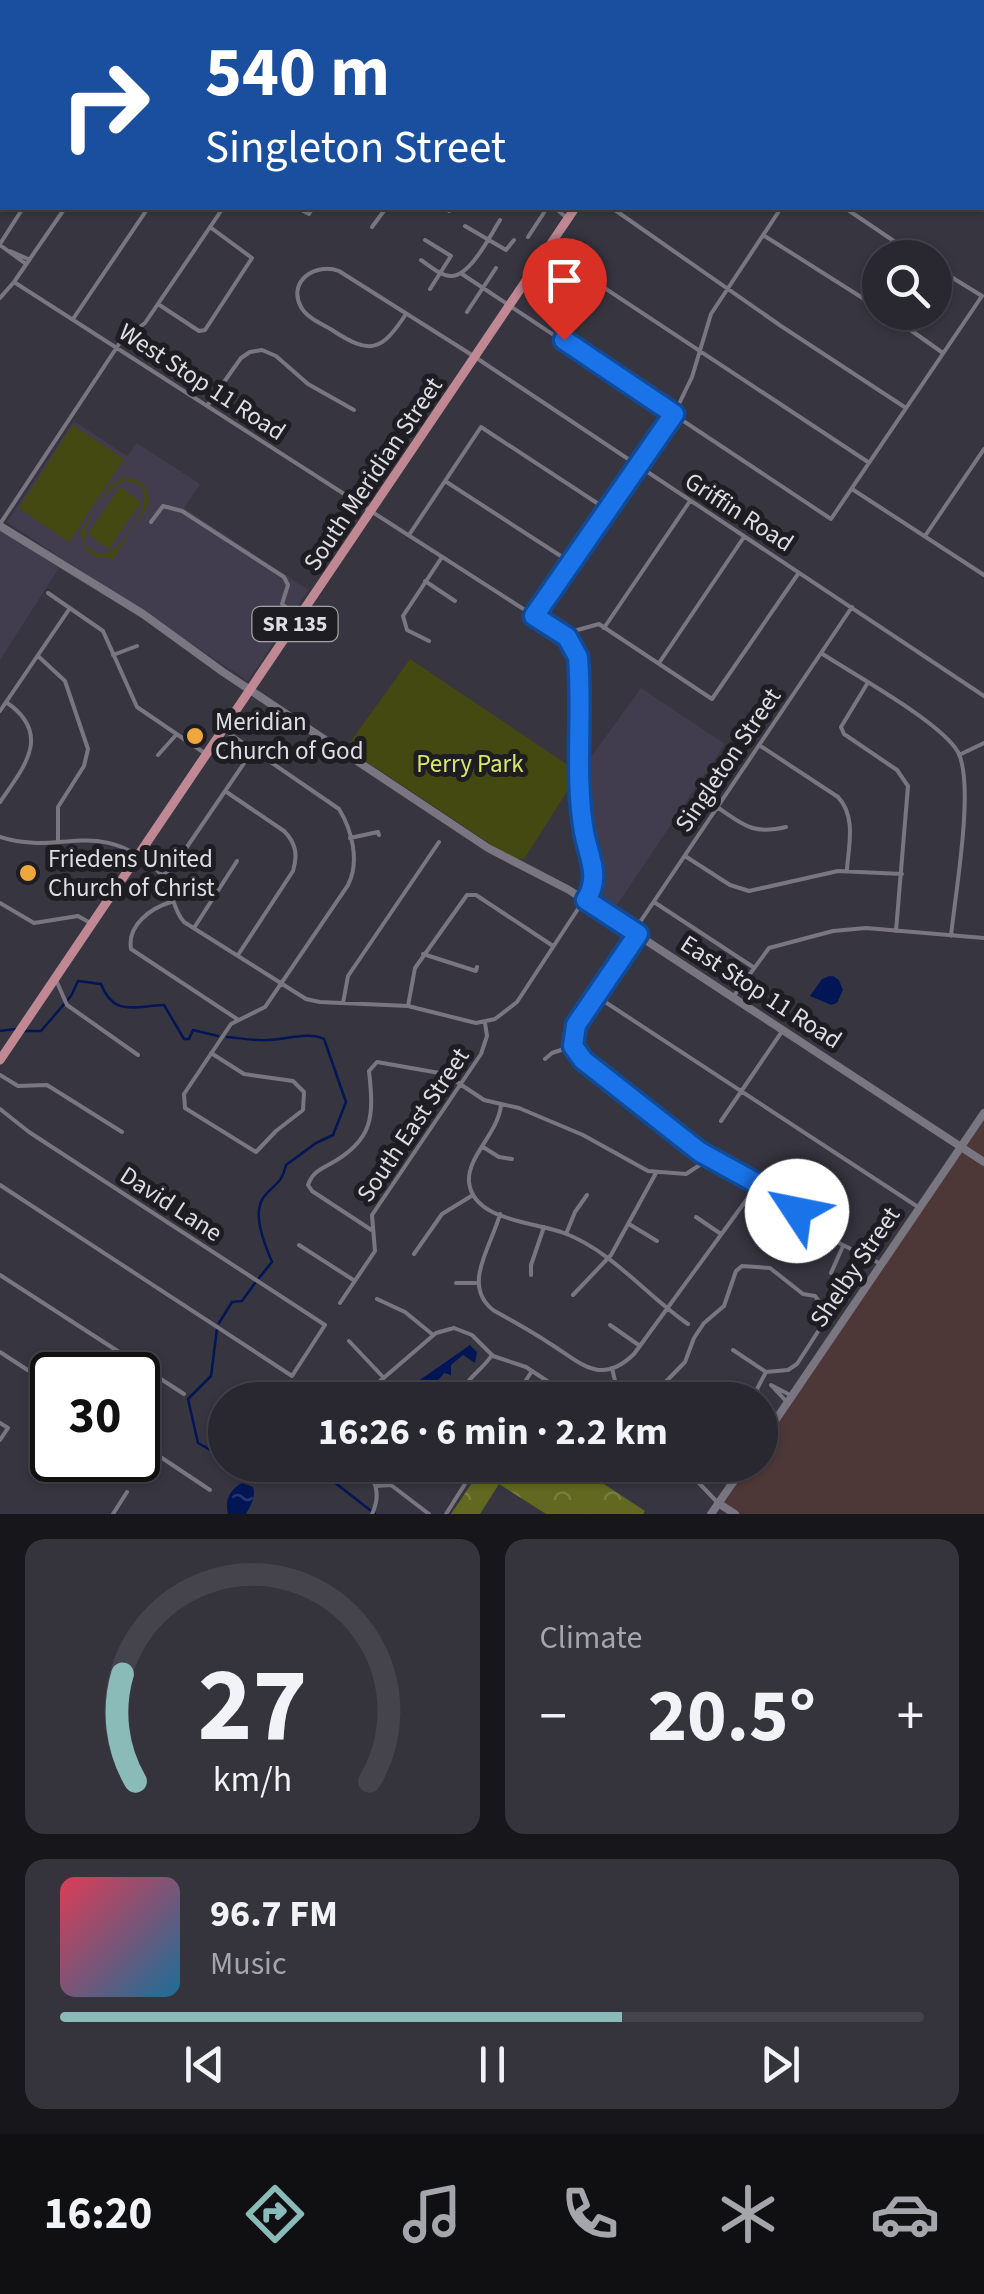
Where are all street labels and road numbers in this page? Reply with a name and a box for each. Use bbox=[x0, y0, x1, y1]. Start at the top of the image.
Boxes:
street label: West Stop 11 Road bbox=[112, 315, 292, 449]
street label: South Meridian Street bbox=[295, 369, 452, 578]
street label: Griffin Road bbox=[678, 463, 800, 561]
road number: SR 135 bbox=[252, 607, 338, 641]
street label: Singleton Street bbox=[666, 680, 790, 839]
street label: East Stop 11 Road bbox=[673, 926, 849, 1058]
street label: South East Street bbox=[348, 1040, 478, 1209]
street label: David Lane bbox=[113, 1157, 229, 1251]
street label: Shelby Street bbox=[801, 1199, 909, 1335]

